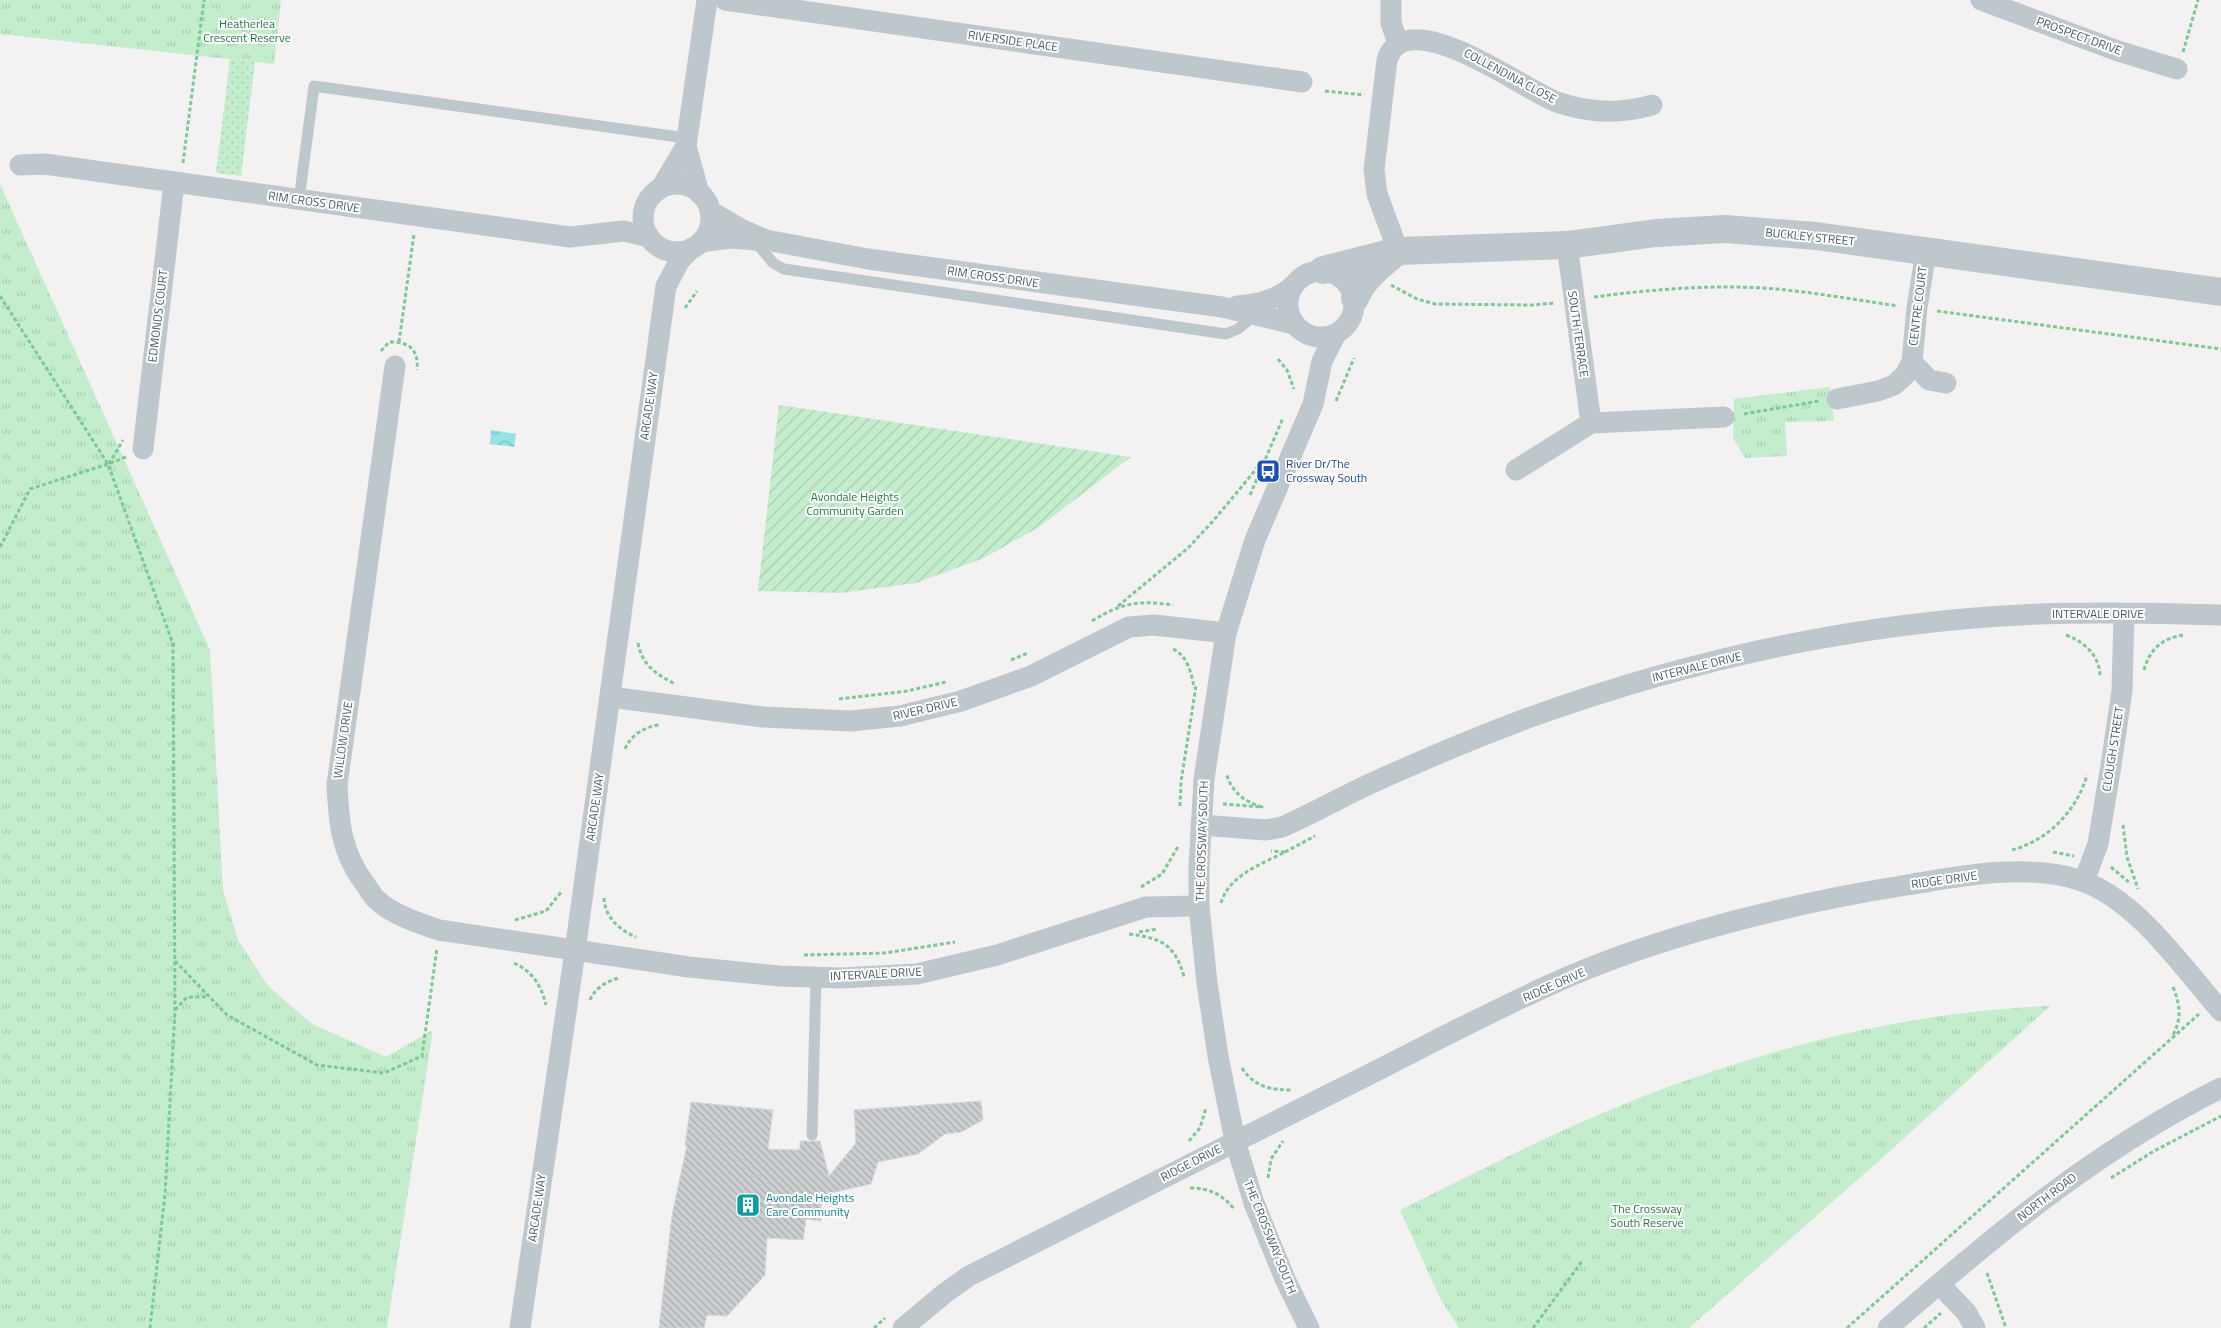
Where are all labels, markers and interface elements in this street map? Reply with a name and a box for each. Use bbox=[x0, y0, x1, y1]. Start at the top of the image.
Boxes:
street label: PROSPECT DRIVE bbox=[2034, 11, 2125, 60]
park label: Heatherlea Crescent Reserve bbox=[203, 14, 291, 47]
street label: RIVERSIDE PLACE bbox=[967, 25, 1060, 56]
street label: COLLENDINA CLOSE bbox=[1461, 43, 1560, 108]
street label: RIM CROSS DRIVE bbox=[267, 186, 361, 217]
street label: BUCKLEY STREET bbox=[1764, 222, 1856, 251]
street label: RIM CROSS DRIVE bbox=[946, 261, 1040, 292]
street label: CENTRE COURT bbox=[1903, 264, 1932, 347]
street label: EDMONDS COURT bbox=[142, 268, 173, 363]
street label: SOUTH TERRACE bbox=[1563, 290, 1594, 379]
street label: ARCADE WAY bbox=[634, 370, 663, 441]
place label: River Dr/The Crossway South bbox=[1286, 454, 1367, 487]
bus stop icon: River Dr/The Crossway South bbox=[1255, 458, 1281, 484]
park label: Avondale Heights Community Garden bbox=[806, 487, 904, 520]
street label: INTERVALE DRIVE bbox=[2052, 604, 2144, 623]
street label: INTERVALE DRIVE bbox=[1650, 646, 1744, 687]
street label: RIVER DRIVE bbox=[891, 692, 959, 725]
street label: WILLOW DRIVE bbox=[328, 700, 357, 780]
street label: CLOUGH STREET bbox=[2096, 704, 2129, 793]
street label: ARCADE WAY bbox=[580, 771, 609, 842]
street label: THE CROSSWAY SOUTH bbox=[1190, 780, 1213, 902]
street label: RIDGE DRIVE bbox=[1910, 865, 1979, 894]
street label: INTERVALE DRIVE bbox=[830, 962, 923, 985]
street label: RIDGE DRIVE bbox=[1520, 962, 1588, 1007]
street label: RIDGE DRIVE bbox=[1157, 1139, 1225, 1186]
street label: NORTH ROAD bbox=[2013, 1168, 2081, 1225]
street label: ARCADE WAY bbox=[522, 1172, 551, 1243]
street label: THE CROSSWAY SOUTH bbox=[1239, 1177, 1302, 1297]
place label: Avondale Heights Care Community bbox=[766, 1188, 855, 1221]
building icon: Avondale Heights Care Community bbox=[735, 1192, 761, 1218]
park label: The Crossway South Reserve bbox=[1610, 1199, 1684, 1232]

